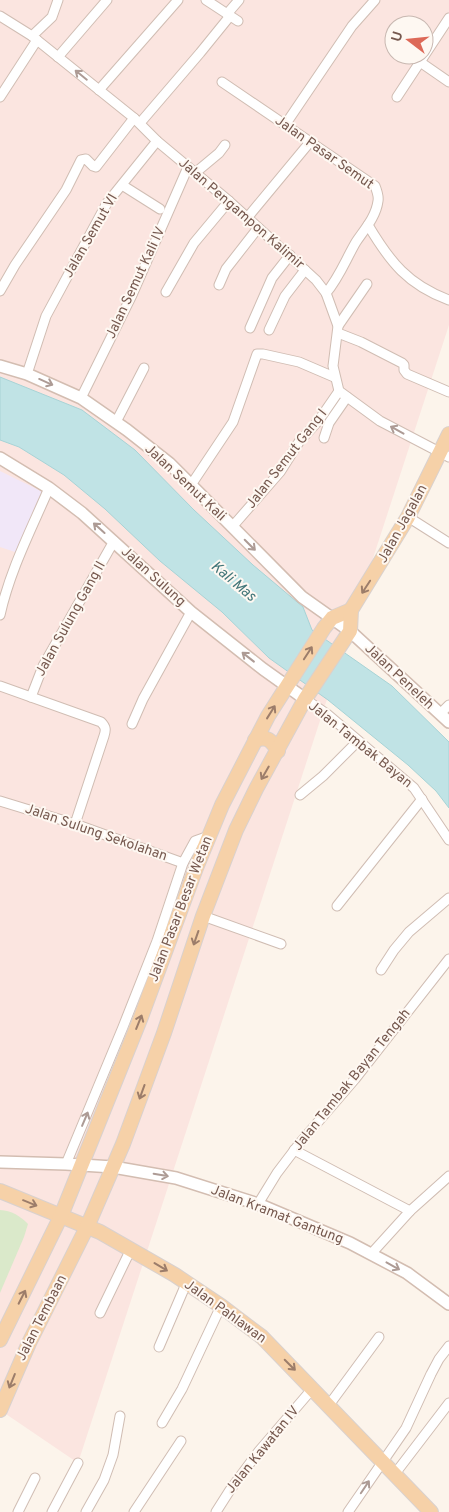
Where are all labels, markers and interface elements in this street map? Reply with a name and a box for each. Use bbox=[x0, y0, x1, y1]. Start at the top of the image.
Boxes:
north arrow bbox=[384, 15, 434, 65]
text: U bbox=[388, 30, 407, 44]
one-way arrow bbox=[75, 70, 88, 81]
street label: Jalan Pasar Semut bbox=[271, 113, 377, 193]
street label: Jalan Pengampon Kalimir bbox=[175, 155, 308, 274]
street label: Jalan Semut VI bbox=[60, 191, 122, 281]
street label: Jalan Semut Kali IV bbox=[103, 224, 169, 342]
one-way arrow bbox=[38, 378, 53, 387]
street label: Jalan Semut Gang I bbox=[243, 406, 331, 512]
one-way arrow bbox=[390, 425, 405, 435]
street label: Jalan Semut Kali bbox=[141, 441, 229, 525]
street label: Jalan Jagalan bbox=[374, 482, 432, 566]
one-way arrow bbox=[92, 522, 105, 534]
one-way arrow bbox=[244, 538, 256, 551]
street label: Jalan Sulung bbox=[117, 543, 189, 611]
water label: Kali Mas bbox=[206, 558, 260, 607]
street label: Jalan Sulung Gang II bbox=[32, 559, 110, 679]
one-way arrow bbox=[361, 579, 371, 593]
street label: Jalan Peneleh bbox=[361, 641, 437, 713]
one-way arrow bbox=[303, 646, 313, 660]
one-way arrow bbox=[242, 652, 255, 663]
street label: Jalan Tambak Bayan bbox=[305, 698, 415, 792]
one-way arrow bbox=[266, 705, 276, 719]
one-way arrow bbox=[260, 765, 270, 780]
street label: Jalan Sulung Sekolahan bbox=[23, 801, 169, 865]
street label: Jalan Pasar Besar Wetan bbox=[145, 834, 217, 984]
one-way arrow bbox=[191, 930, 200, 946]
street label: Jalan Tambak Bayan Tengah bbox=[290, 1006, 414, 1154]
one-way arrow bbox=[135, 1015, 144, 1030]
one-way arrow bbox=[137, 1084, 146, 1099]
one-way arrow bbox=[80, 1112, 90, 1127]
one-way arrow bbox=[153, 1170, 169, 1180]
street label: Jalan Kramat Gantung bbox=[208, 1182, 346, 1248]
one-way arrow bbox=[22, 1199, 38, 1208]
one-way arrow bbox=[386, 1261, 401, 1271]
one-way arrow bbox=[153, 1262, 167, 1272]
street label: Jalan Tembaan bbox=[13, 1272, 71, 1364]
street label: Jalan Pahlawan bbox=[181, 1277, 269, 1347]
one-way arrow bbox=[17, 1289, 27, 1304]
one-way arrow bbox=[283, 1359, 296, 1371]
one-way arrow bbox=[7, 1373, 16, 1388]
street label: Jalan Kawatan IV bbox=[223, 1403, 303, 1497]
one-way arrow bbox=[360, 1480, 370, 1494]

